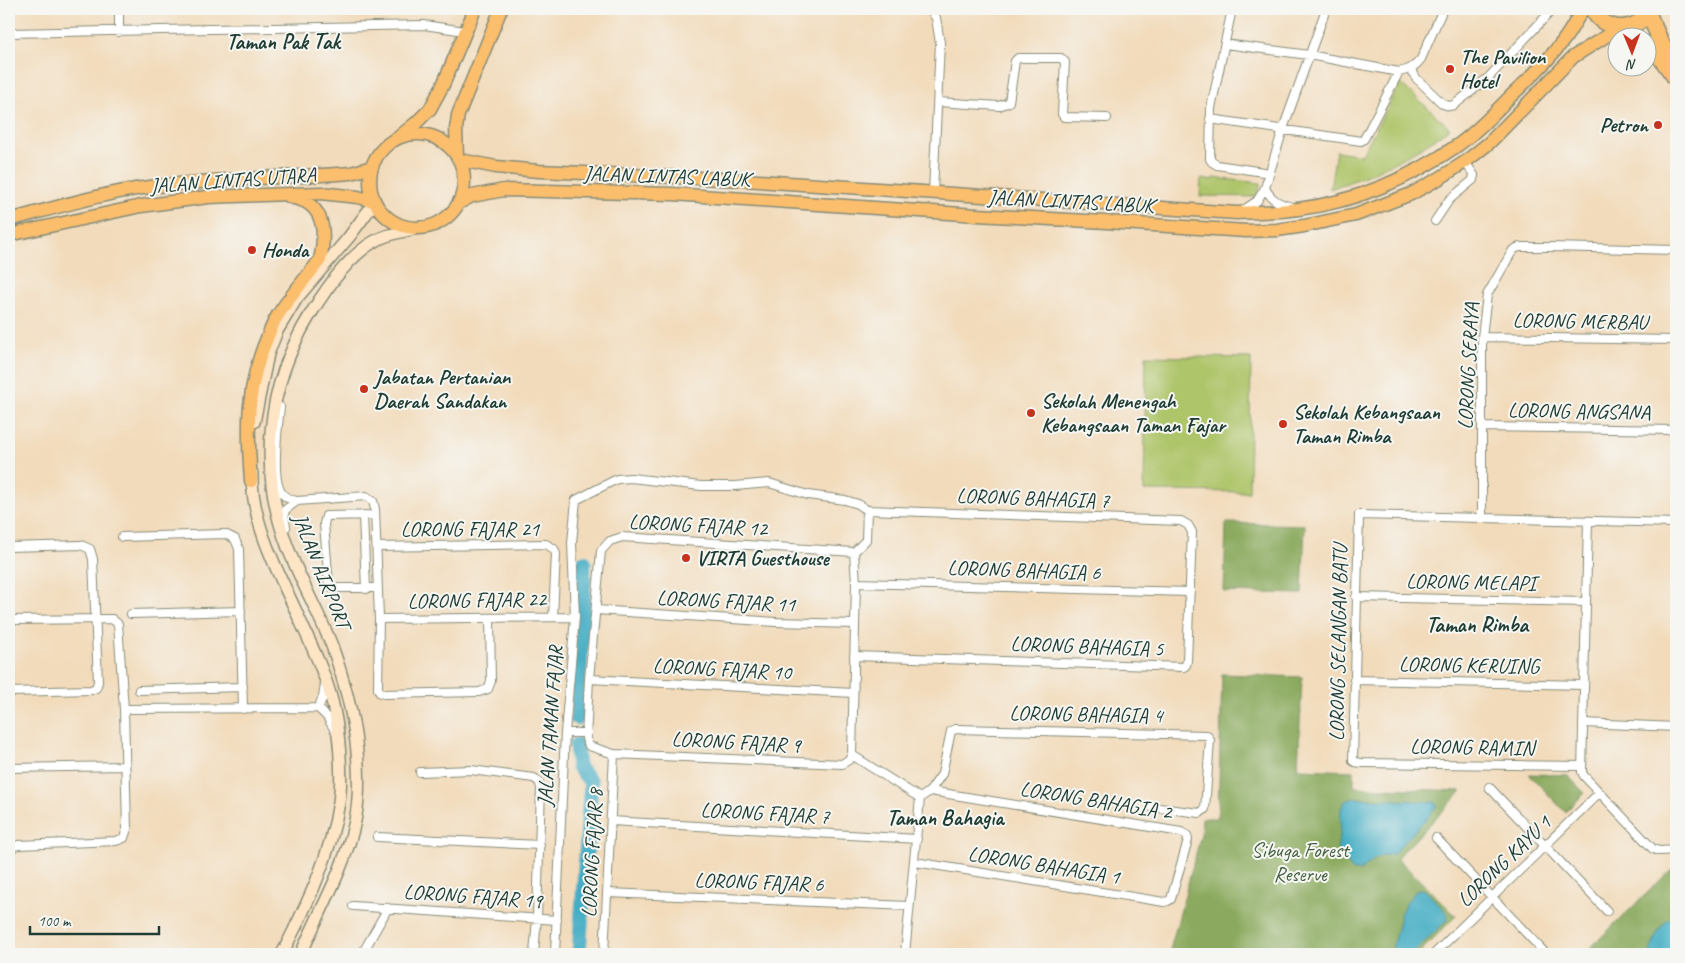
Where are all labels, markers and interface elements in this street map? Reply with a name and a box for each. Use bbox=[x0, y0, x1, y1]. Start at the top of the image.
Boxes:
district label: Taman Pak Tak bbox=[226, 28, 342, 56]
north arrow bbox=[1608, 28, 1658, 78]
place label: The Pavilion Hotel bbox=[1460, 44, 1547, 94]
text: N bbox=[1625, 56, 1637, 73]
marker: The Pavilion Hotel bbox=[1444, 63, 1456, 75]
place label: Petron bbox=[1600, 112, 1649, 138]
marker: Petron bbox=[1652, 119, 1664, 131]
street label: JALAN LINTAS LABUK bbox=[582, 160, 755, 192]
street label: JALAN LINTAS UTARA bbox=[148, 161, 318, 199]
street label: JALAN LINTAS LABUK bbox=[986, 184, 1159, 219]
place label: Honda bbox=[262, 237, 310, 263]
marker: Honda bbox=[246, 244, 258, 256]
street label: LORONG SERAYA bbox=[1452, 301, 1484, 430]
street label: LORONG MERBAU bbox=[1513, 307, 1651, 335]
place label: Jabatan Pertanian Daerah Sandakan bbox=[372, 364, 512, 414]
marker: Jabatan Pertanian Daerah Sandakan bbox=[358, 383, 370, 395]
place label: Sekolah Menengah Kebangsaan Taman Fajar bbox=[1041, 388, 1227, 438]
street label: LORONG ANGSANA bbox=[1508, 397, 1651, 425]
place label: Sekolah Kebangsaan Taman Rimba bbox=[1293, 399, 1440, 449]
marker: Sekolah Menengah Kebangsaan Taman Fajar bbox=[1025, 407, 1037, 419]
marker: Sekolah Kebangsaan Taman Rimba bbox=[1277, 418, 1289, 430]
street label: LORONG BAHAGIA 7 bbox=[956, 482, 1111, 514]
street label: JALAN AIRPORT bbox=[287, 508, 359, 637]
street label: LORONG FAJAR 12 bbox=[628, 508, 769, 542]
street label: LORONG FAJAR 21 bbox=[401, 516, 541, 542]
street label: LORONG SELANGAN BATU bbox=[1323, 541, 1353, 741]
place label: VIRTA Guesthouse bbox=[696, 545, 831, 571]
marker: VIRTA Guesthouse bbox=[680, 552, 692, 564]
street label: LORONG BAHAGIA 6 bbox=[947, 554, 1101, 586]
street label: LORONG MELAPI bbox=[1406, 568, 1541, 596]
street label: LORONG FAJAR 11 bbox=[656, 584, 797, 618]
street label: LORONG FAJAR 22 bbox=[407, 586, 548, 614]
district label: Taman Rimba bbox=[1426, 611, 1530, 639]
street label: LORONG BAHAGIA 5 bbox=[1010, 630, 1165, 662]
street label: JALAN TAMAN FAJAR bbox=[531, 643, 569, 808]
street label: LORONG KERUING bbox=[1399, 651, 1542, 679]
street label: LORONG FAJAR 10 bbox=[652, 652, 793, 686]
street label: LORONG BAHAGIA 4 bbox=[1009, 700, 1165, 728]
street label: LORONG FAJAR 9 bbox=[671, 726, 803, 758]
street label: LORONG RAMIN bbox=[1410, 733, 1538, 761]
street label: LORONG BAHAGIA 2 bbox=[1018, 775, 1175, 825]
street label: LORONG FAJAR 8 bbox=[576, 785, 608, 918]
street label: LORONG FAJAR 7 bbox=[700, 797, 832, 829]
district label: Taman Bahagia bbox=[886, 804, 1005, 832]
street label: LORONG KAYU 1 bbox=[1452, 809, 1558, 912]
park label: Sibuga Forest Reserve bbox=[1251, 837, 1351, 887]
street label: LORONG BAHAGIA 1 bbox=[966, 840, 1123, 890]
street label: LORONG FAJAR 6 bbox=[694, 867, 825, 897]
street label: LORONG FAJAR 19 bbox=[403, 878, 545, 914]
scale bar bbox=[30, 903, 159, 935]
text: 100 m bbox=[38, 912, 72, 931]

